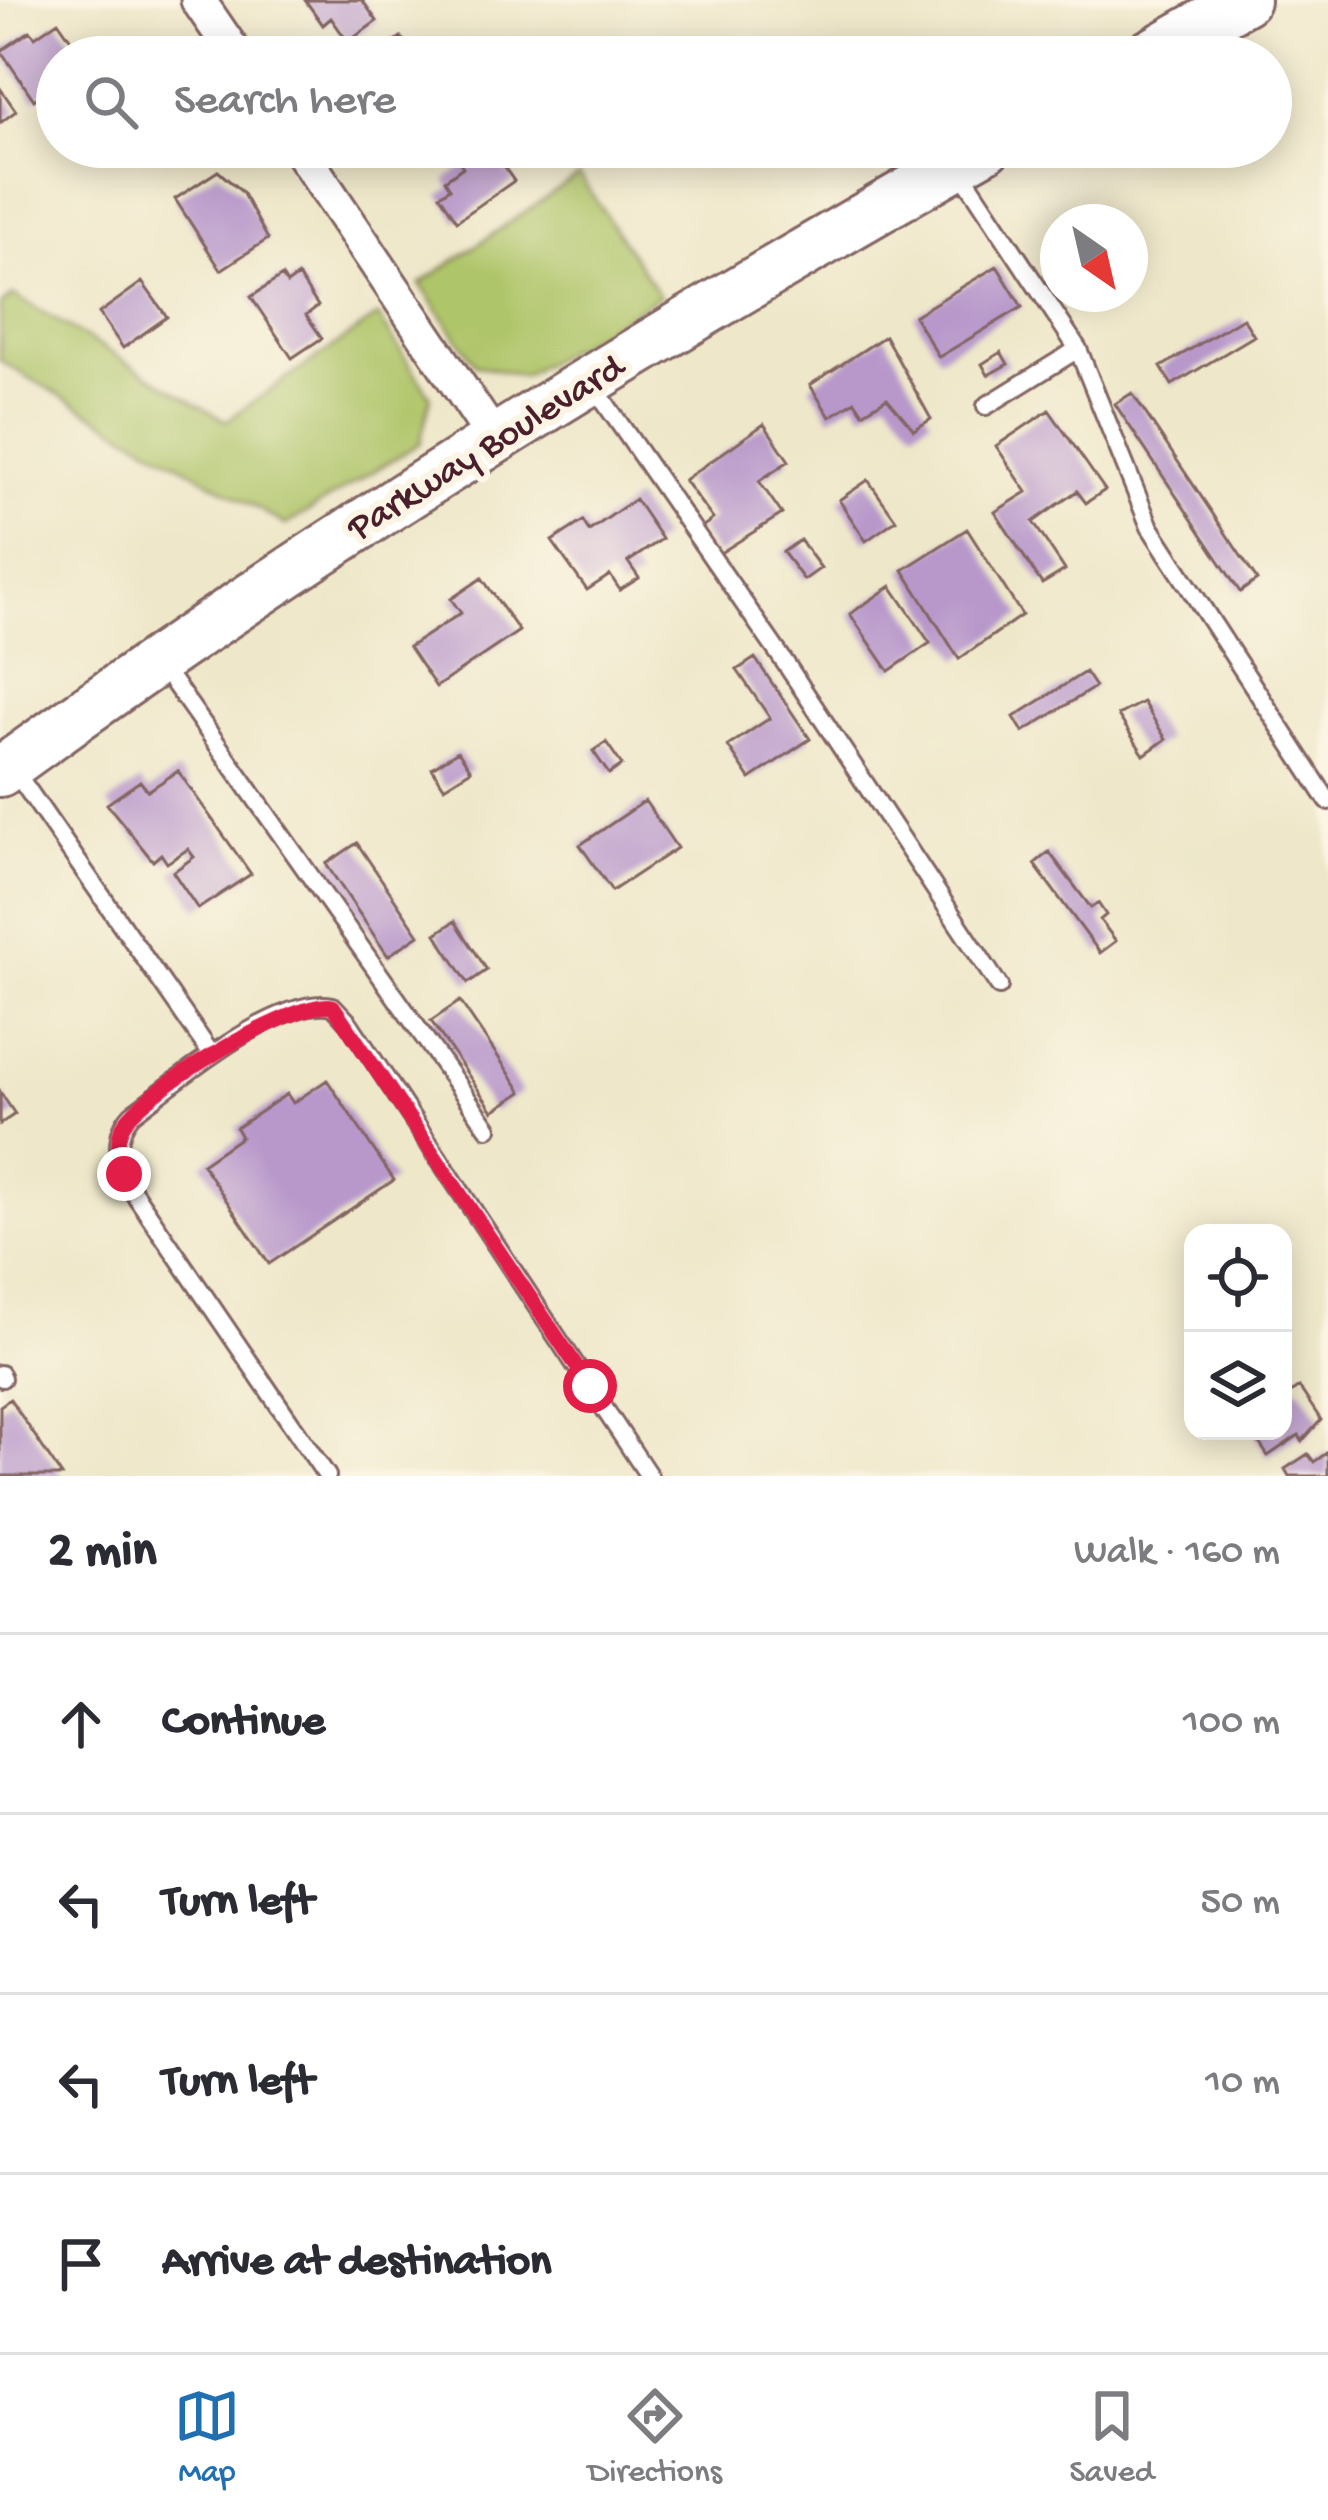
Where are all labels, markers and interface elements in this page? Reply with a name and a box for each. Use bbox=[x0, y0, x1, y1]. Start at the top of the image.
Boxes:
search box bbox=[36, 36, 1292, 168]
icon: search bbox=[78, 69, 144, 135]
text: Search here bbox=[174, 76, 396, 129]
north arrow bbox=[1040, 204, 1148, 312]
street label: Parkway Boulevard bbox=[339, 345, 636, 555]
route end bbox=[97, 1147, 151, 1201]
map controls bbox=[1184, 1224, 1292, 1440]
button: locate bbox=[1184, 1224, 1292, 1332]
button: layers bbox=[1184, 1332, 1292, 1440]
route start bbox=[563, 1359, 617, 1413]
text: 2 min bbox=[48, 1524, 157, 1584]
text: Walk · 160 m bbox=[1074, 1531, 1280, 1577]
icon: ahead bbox=[48, 1691, 114, 1757]
text: Continue bbox=[162, 1697, 325, 1750]
text: 100 m bbox=[1183, 1701, 1280, 1747]
icon: left bbox=[48, 1871, 114, 1937]
text: Turn left bbox=[162, 1877, 314, 1930]
text: 50 m bbox=[1200, 1881, 1280, 1927]
icon: left bbox=[48, 2051, 114, 2117]
text: Turn left bbox=[162, 2057, 314, 2110]
text: 10 m bbox=[1205, 2061, 1280, 2107]
icon: arrive bbox=[48, 2231, 114, 2297]
text: Arrive at destination bbox=[162, 2237, 551, 2290]
tab: Map bbox=[174, 2383, 240, 2493]
tab: Directions bbox=[588, 2383, 722, 2493]
tab: Saved bbox=[1070, 2383, 1154, 2493]

